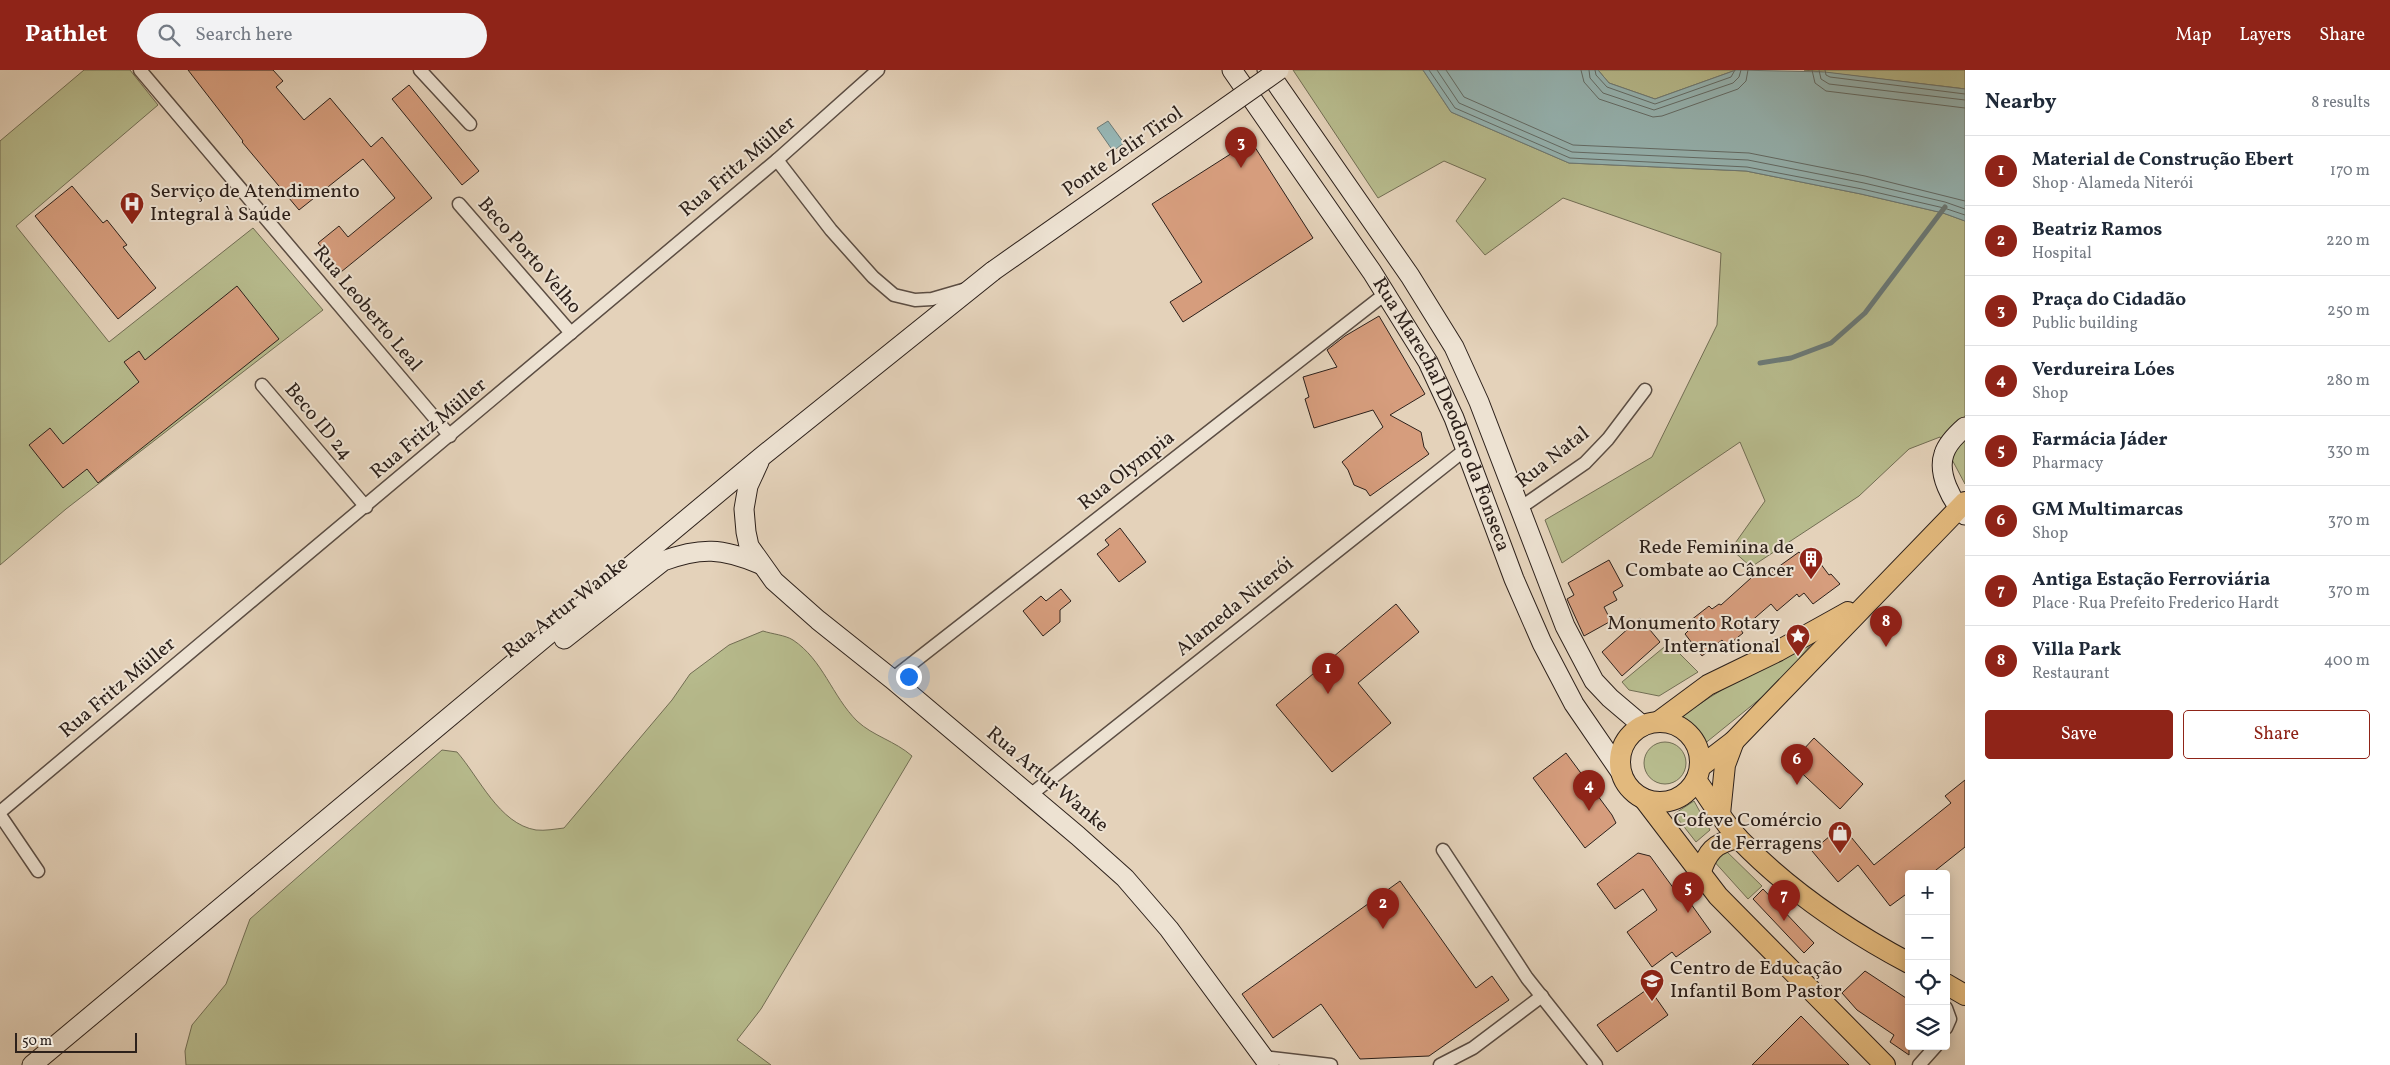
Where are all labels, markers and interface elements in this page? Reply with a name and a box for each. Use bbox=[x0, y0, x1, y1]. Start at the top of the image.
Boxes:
search box bbox=[137, 13, 487, 58]
text: Pathlet bbox=[25, 18, 107, 52]
icon: search bbox=[155, 21, 183, 49]
text: Search here bbox=[195, 22, 293, 48]
text: Map bbox=[2175, 23, 2211, 48]
text: Layers bbox=[2239, 23, 2291, 48]
text: Share bbox=[2319, 23, 2365, 48]
text: Nearby bbox=[1985, 88, 2056, 117]
text: 8 results bbox=[2311, 92, 2370, 114]
street label: Ponte Zelir Tirol bbox=[1057, 100, 1189, 204]
street label: Rua Fritz Müller bbox=[674, 110, 802, 224]
pin: 3 bbox=[1225, 127, 1257, 168]
text: Material de Construção Ebert bbox=[2032, 147, 2294, 173]
text: 1 bbox=[1998, 160, 2004, 182]
text: 170 m bbox=[2330, 160, 2370, 182]
text: Shop · Alameda Niterói bbox=[2032, 173, 2193, 195]
place label: Serviço de Atendimento Integral à Saúde bbox=[150, 178, 360, 229]
hospital icon: Serviço de Atendimento Integral à Saúde bbox=[119, 191, 145, 225]
street label: Beco Porto Velho bbox=[470, 192, 588, 320]
text: Beatriz Ramos bbox=[2032, 217, 2162, 243]
text: 2 bbox=[1997, 230, 2005, 252]
text: 220 m bbox=[2326, 230, 2370, 252]
street label: Rua Leoberto Leal bbox=[306, 240, 428, 378]
text: Hospital bbox=[2032, 243, 2092, 265]
street label: Rua Marechal Deodoro da Fonseca bbox=[1365, 272, 1517, 556]
text: Praça do Cidadão bbox=[2032, 287, 2186, 313]
text: 3 bbox=[1997, 300, 2005, 322]
text: 250 m bbox=[2327, 300, 2370, 322]
text: Public building bbox=[2032, 313, 2138, 335]
text: Verdureira Lóes bbox=[2032, 357, 2175, 383]
text: 4 bbox=[1996, 370, 2006, 392]
text: 280 m bbox=[2326, 370, 2370, 392]
street label: Rua Fritz Müller bbox=[365, 372, 493, 486]
street label: Beco ID 24 bbox=[277, 377, 359, 467]
text: Shop bbox=[2032, 383, 2068, 405]
street label: Rua Natal bbox=[1510, 420, 1596, 496]
street label: Rua Olympia bbox=[1073, 424, 1181, 518]
text: Farmácia Jáder bbox=[2032, 427, 2168, 453]
text: 5 bbox=[1997, 440, 2005, 462]
text: 330 m bbox=[2327, 440, 2370, 462]
text: Pharmacy bbox=[2032, 453, 2103, 475]
text: GM Multimarcas bbox=[2032, 497, 2183, 523]
text: 6 bbox=[1997, 510, 2005, 532]
text: 370 m bbox=[2328, 510, 2370, 532]
text: Shop bbox=[2032, 523, 2068, 545]
place label: Rede Feminina de Combate ao Câncer bbox=[1625, 534, 1794, 585]
building icon: Rede Feminina de Combate ao Câncer bbox=[1798, 546, 1824, 580]
street label: Rua Artur Wanke bbox=[497, 550, 635, 666]
street label: Alameda Niterói bbox=[1170, 551, 1300, 663]
text: Antiga Estação Ferroviária bbox=[2032, 567, 2270, 593]
text: 7 bbox=[1997, 580, 2005, 602]
text: 370 m bbox=[2328, 580, 2370, 602]
text: Place · Rua Prefeito Frederico Hardt bbox=[2032, 593, 2279, 615]
pin: 8 bbox=[1870, 606, 1902, 647]
place label: Monumento Rotary International bbox=[1607, 610, 1780, 661]
place icon: Monumento Rotary International bbox=[1785, 623, 1811, 657]
street label: Rua Fritz Müller bbox=[54, 631, 182, 745]
text: Villa Park bbox=[2032, 637, 2121, 663]
text: 8 bbox=[1997, 650, 2005, 672]
text: 400 m bbox=[2324, 650, 2370, 672]
pin: 1 bbox=[1312, 653, 1344, 694]
text: Restaurant bbox=[2032, 663, 2110, 685]
your location bbox=[896, 664, 922, 690]
button: Save bbox=[1985, 710, 2173, 759]
button: Share bbox=[2183, 710, 2370, 759]
street label: Rua Artur Wanke bbox=[980, 720, 1114, 840]
pin: 6 bbox=[1781, 744, 1813, 785]
pin: 4 bbox=[1573, 770, 1605, 811]
place label: Cofeve Comércio de Ferragens bbox=[1673, 807, 1822, 858]
shop icon: Cofeve Comércio de Ferragens bbox=[1827, 820, 1853, 854]
map controls bbox=[1905, 870, 1950, 1050]
button: + bbox=[1905, 870, 1950, 915]
pin: 5 bbox=[1672, 872, 1704, 913]
pin: 7 bbox=[1768, 880, 1800, 921]
pin: 2 bbox=[1367, 888, 1399, 929]
button: − bbox=[1905, 915, 1950, 960]
place label: Centro de Educação Infantil Bom Pastor bbox=[1670, 955, 1842, 1006]
button: locate bbox=[1905, 960, 1950, 1005]
school or university icon: Centro de Educação Infantil Bom Pastor bbox=[1639, 968, 1665, 1002]
button: layers bbox=[1905, 1005, 1950, 1050]
scale bar bbox=[15, 1030, 138, 1053]
text: 50 m bbox=[22, 1032, 52, 1051]

